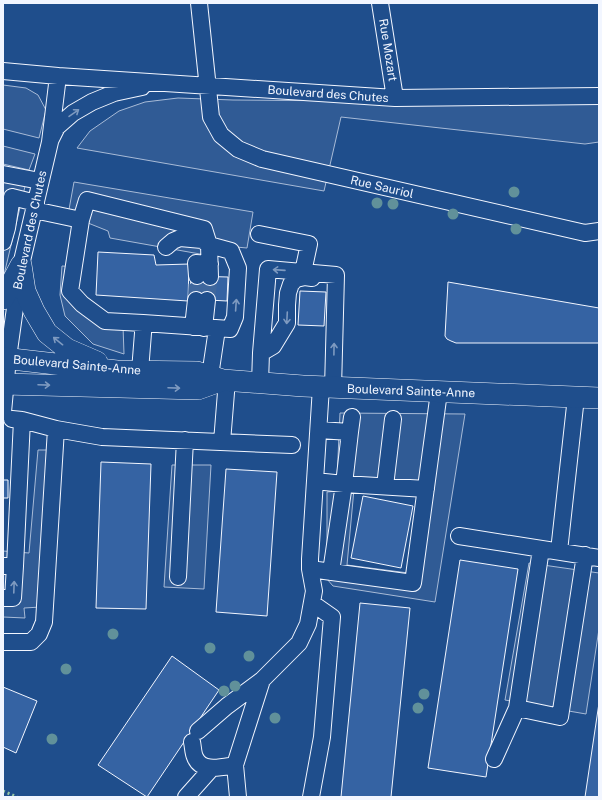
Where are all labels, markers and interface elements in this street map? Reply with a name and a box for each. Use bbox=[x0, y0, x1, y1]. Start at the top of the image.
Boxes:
street label: Rue Mozart bbox=[376, 18, 400, 83]
street label: Boulevard des Chutes bbox=[267, 83, 389, 105]
one-way arrow bbox=[68, 109, 79, 117]
street label: Boulevard des Chutes bbox=[11, 169, 49, 291]
street label: Rue Sauriol bbox=[349, 173, 415, 201]
one-way arrow bbox=[273, 267, 286, 274]
one-way arrow bbox=[232, 299, 239, 312]
one-way arrow bbox=[283, 311, 290, 324]
one-way arrow bbox=[52, 337, 63, 346]
one-way arrow bbox=[330, 343, 338, 356]
street label: Boulevard Sainte-Anne bbox=[12, 352, 142, 378]
one-way arrow bbox=[37, 381, 50, 389]
street label: Boulevard Sainte-Anne bbox=[347, 382, 476, 400]
one-way arrow bbox=[167, 385, 180, 392]
one-way arrow bbox=[10, 581, 17, 594]

